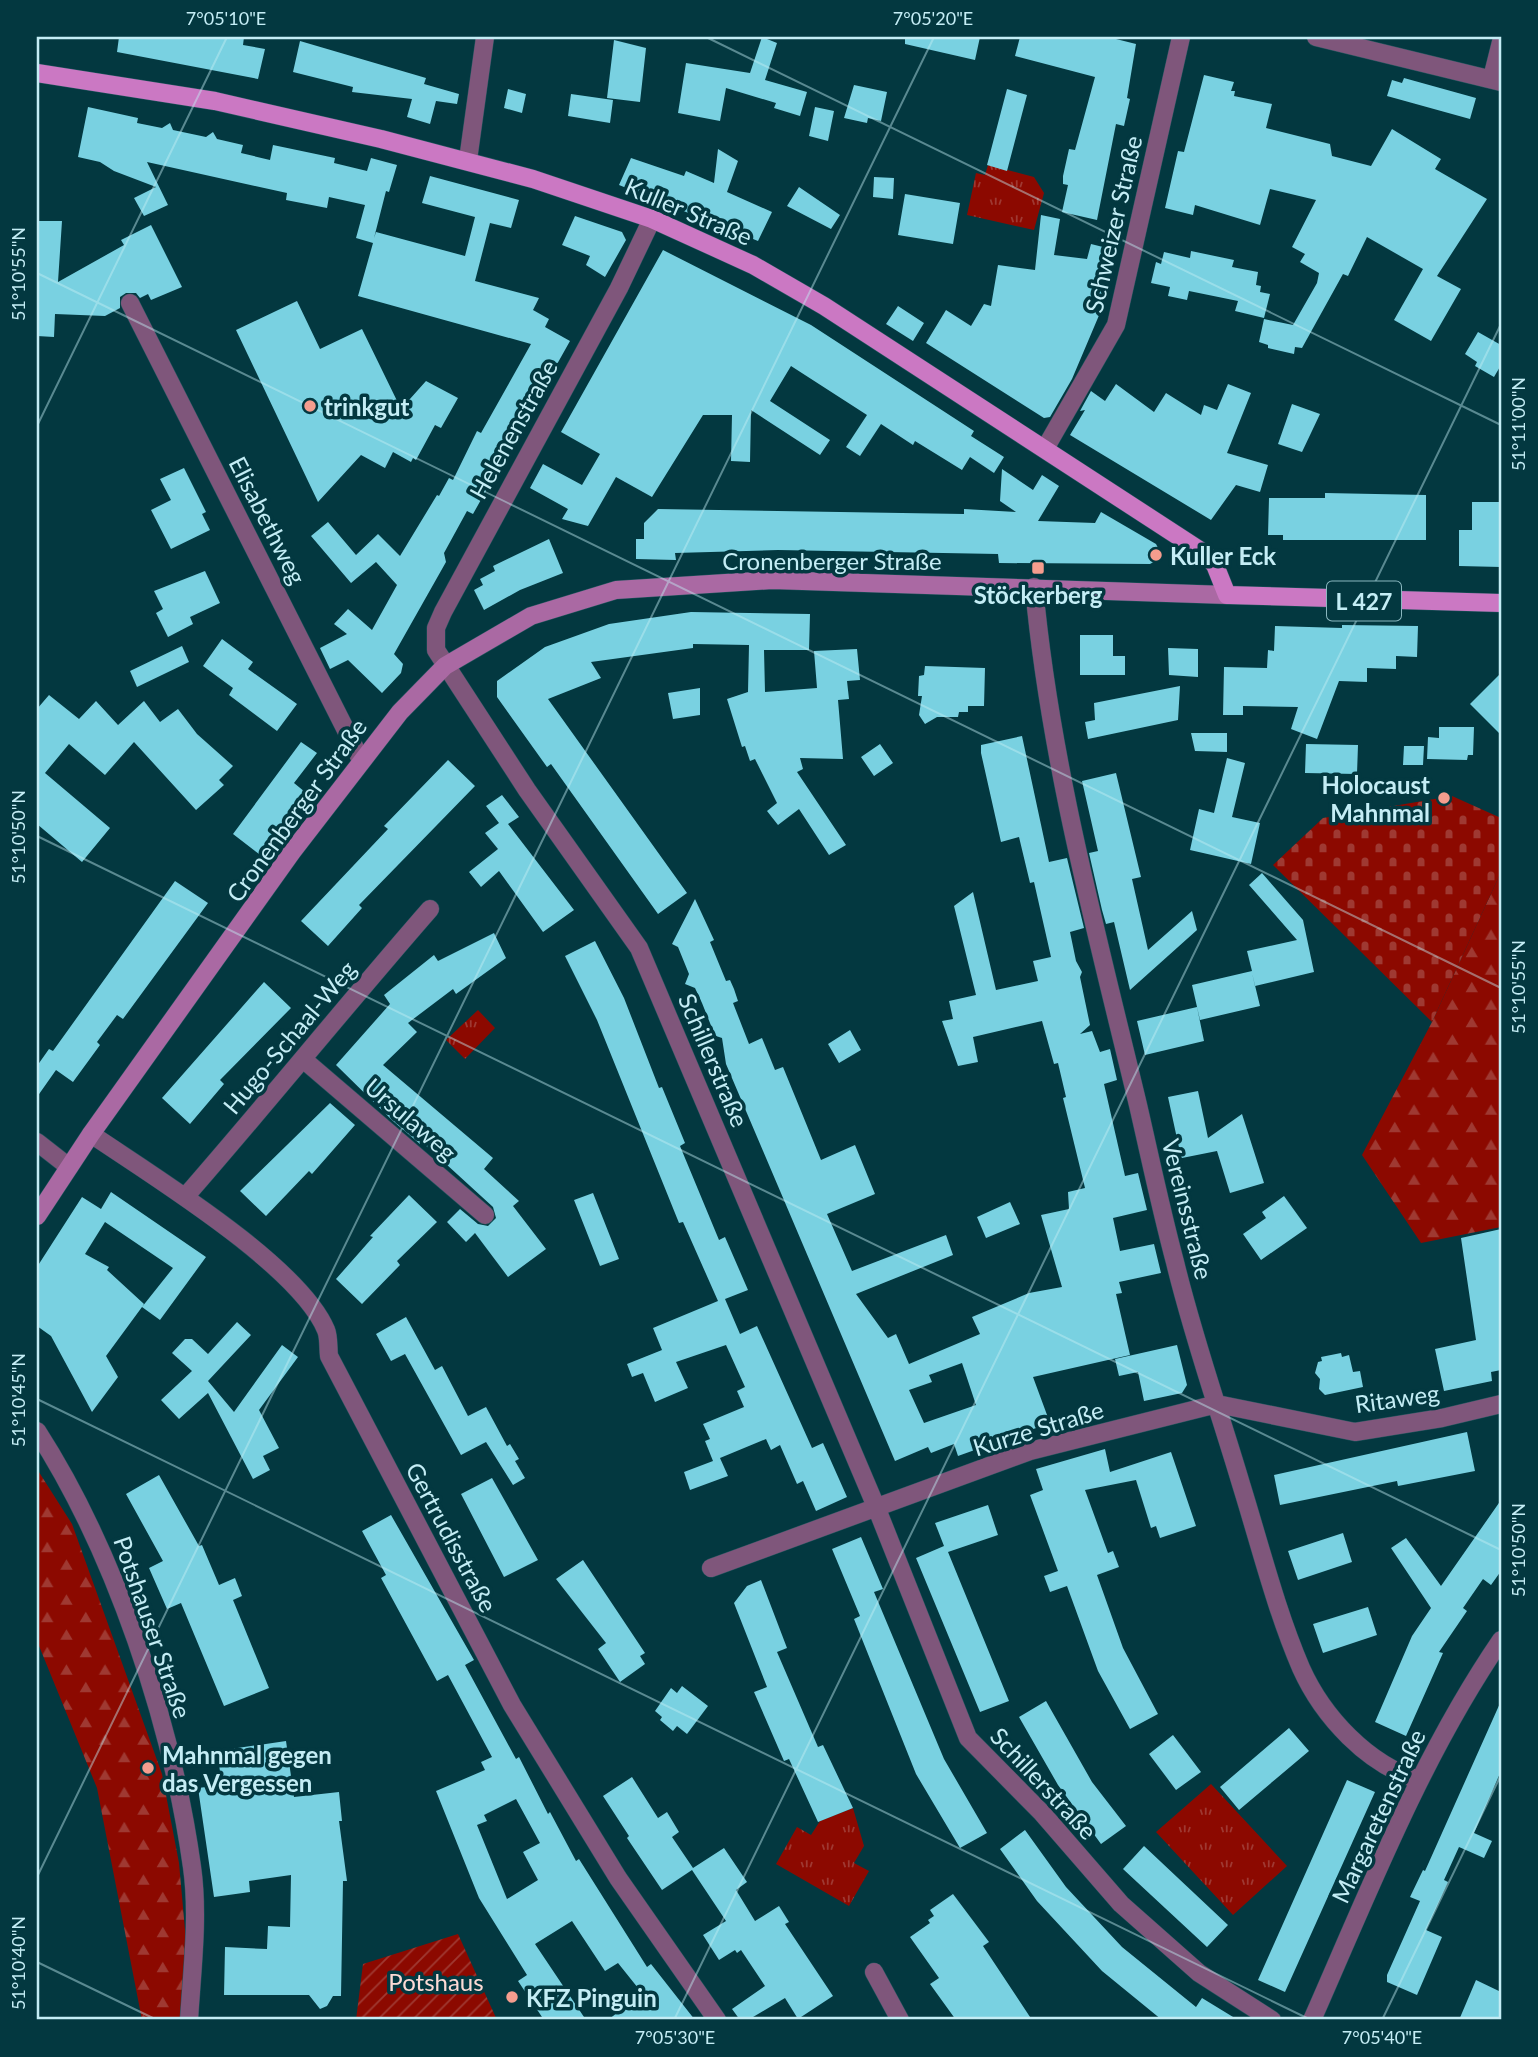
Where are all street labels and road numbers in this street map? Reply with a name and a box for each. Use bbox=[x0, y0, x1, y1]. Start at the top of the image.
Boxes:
street label: Schweizer Straße bbox=[1079, 133, 1147, 315]
street label: Kuller Straße bbox=[621, 171, 757, 251]
street label: Helenenstraße bbox=[463, 354, 563, 504]
street label: Elisabethweg bbox=[223, 451, 313, 589]
street label: Cronenberger Straße bbox=[722, 546, 942, 575]
road number: L 427 bbox=[1327, 582, 1401, 621]
street label: Cronenberger Straße bbox=[220, 713, 372, 907]
street label: Hugo-Schaal-Weg bbox=[217, 955, 361, 1119]
street label: Schillerstraße bbox=[673, 989, 755, 1131]
street label: Ursulaweg bbox=[360, 1072, 462, 1166]
street label: Vereinsstraße bbox=[1157, 1136, 1219, 1282]
street label: Ritaweg bbox=[1353, 1378, 1441, 1418]
street label: Kurze Straße bbox=[969, 1394, 1107, 1462]
street label: Gertrudisstraße bbox=[400, 1457, 504, 1617]
street label: Potshauser Straße bbox=[108, 1532, 198, 1722]
street label: Schillerstraße bbox=[985, 1721, 1103, 1845]
street label: Margaretenstraße bbox=[1325, 1725, 1431, 1907]

